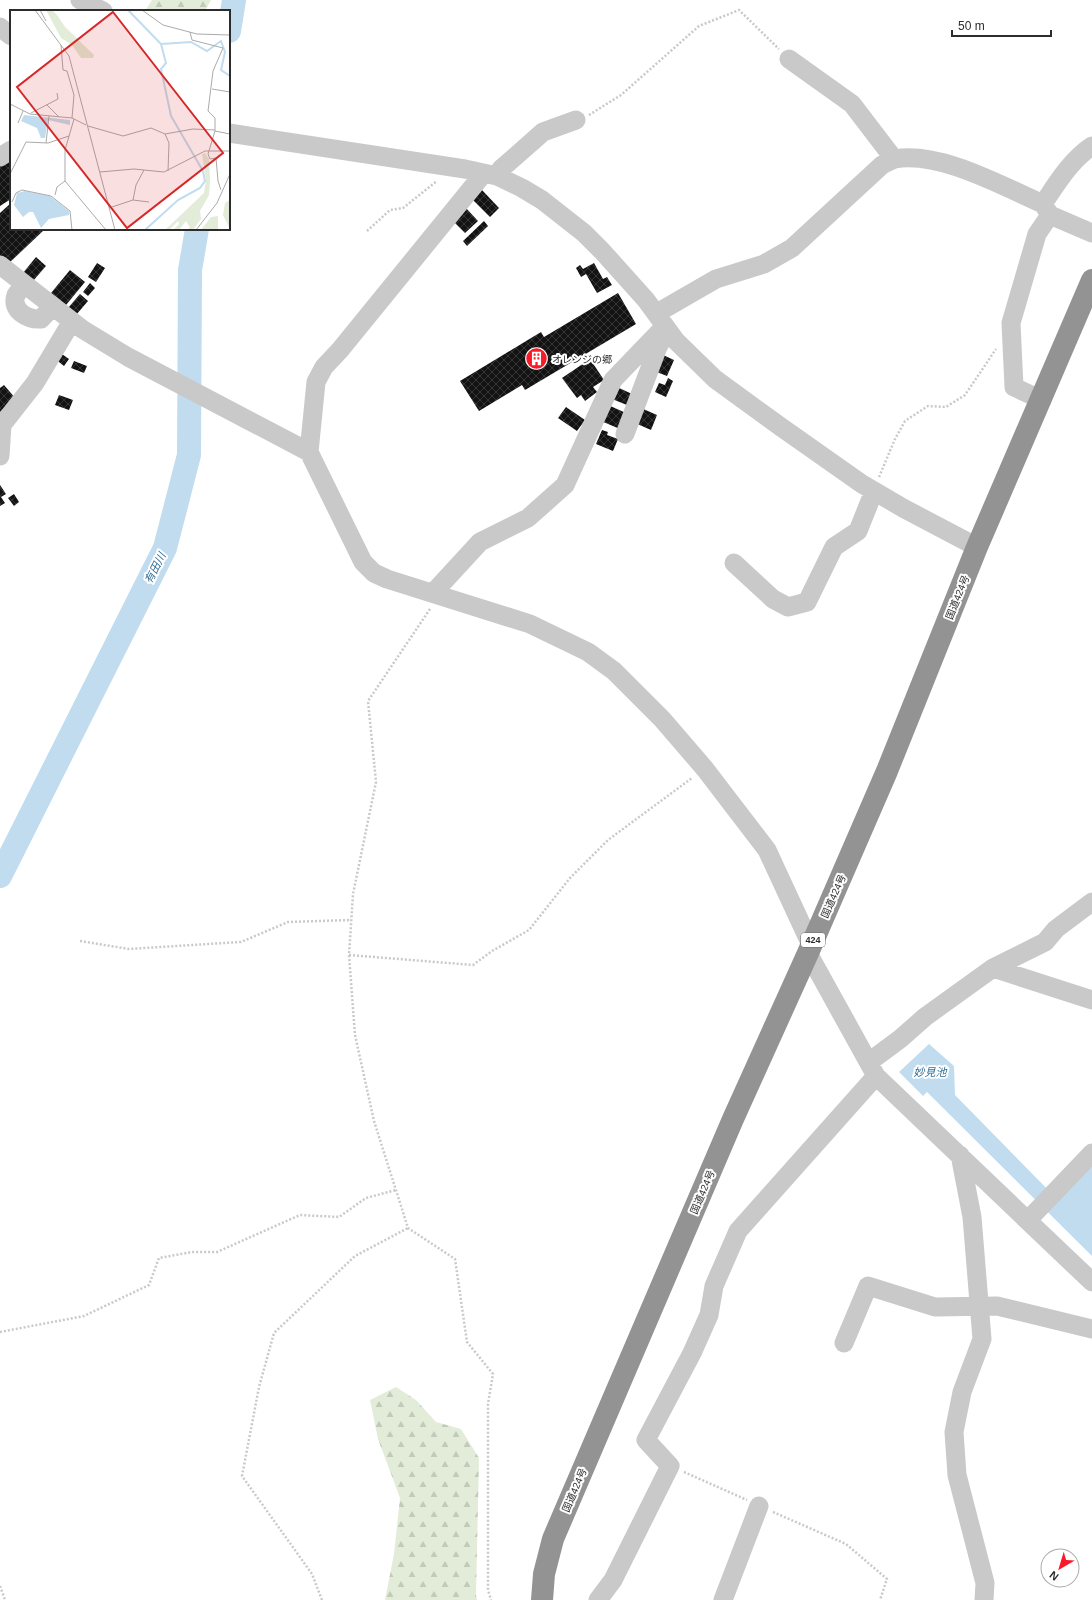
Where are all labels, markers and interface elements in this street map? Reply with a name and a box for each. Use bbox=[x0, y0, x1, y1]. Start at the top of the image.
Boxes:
inset map bbox=[10, 10, 230, 230]
scale bar bbox=[952, 12, 1051, 38]
text: 50 m bbox=[958, 19, 985, 33]
building icon: オレンジの郷 bbox=[524, 346, 550, 372]
place label: オレンジの郷 bbox=[552, 354, 612, 365]
water label: 有田川 bbox=[142, 550, 168, 585]
street label: 国道424号 bbox=[944, 573, 971, 621]
street label: 国道424号 bbox=[819, 873, 848, 920]
road number: 424 bbox=[801, 933, 825, 947]
water label: 妙見池 bbox=[914, 1066, 947, 1078]
street label: 国道424号 bbox=[688, 1169, 717, 1216]
street label: 国道424号 bbox=[560, 1467, 589, 1514]
north arrow bbox=[1040, 1548, 1080, 1588]
text: N bbox=[1047, 1569, 1061, 1583]

